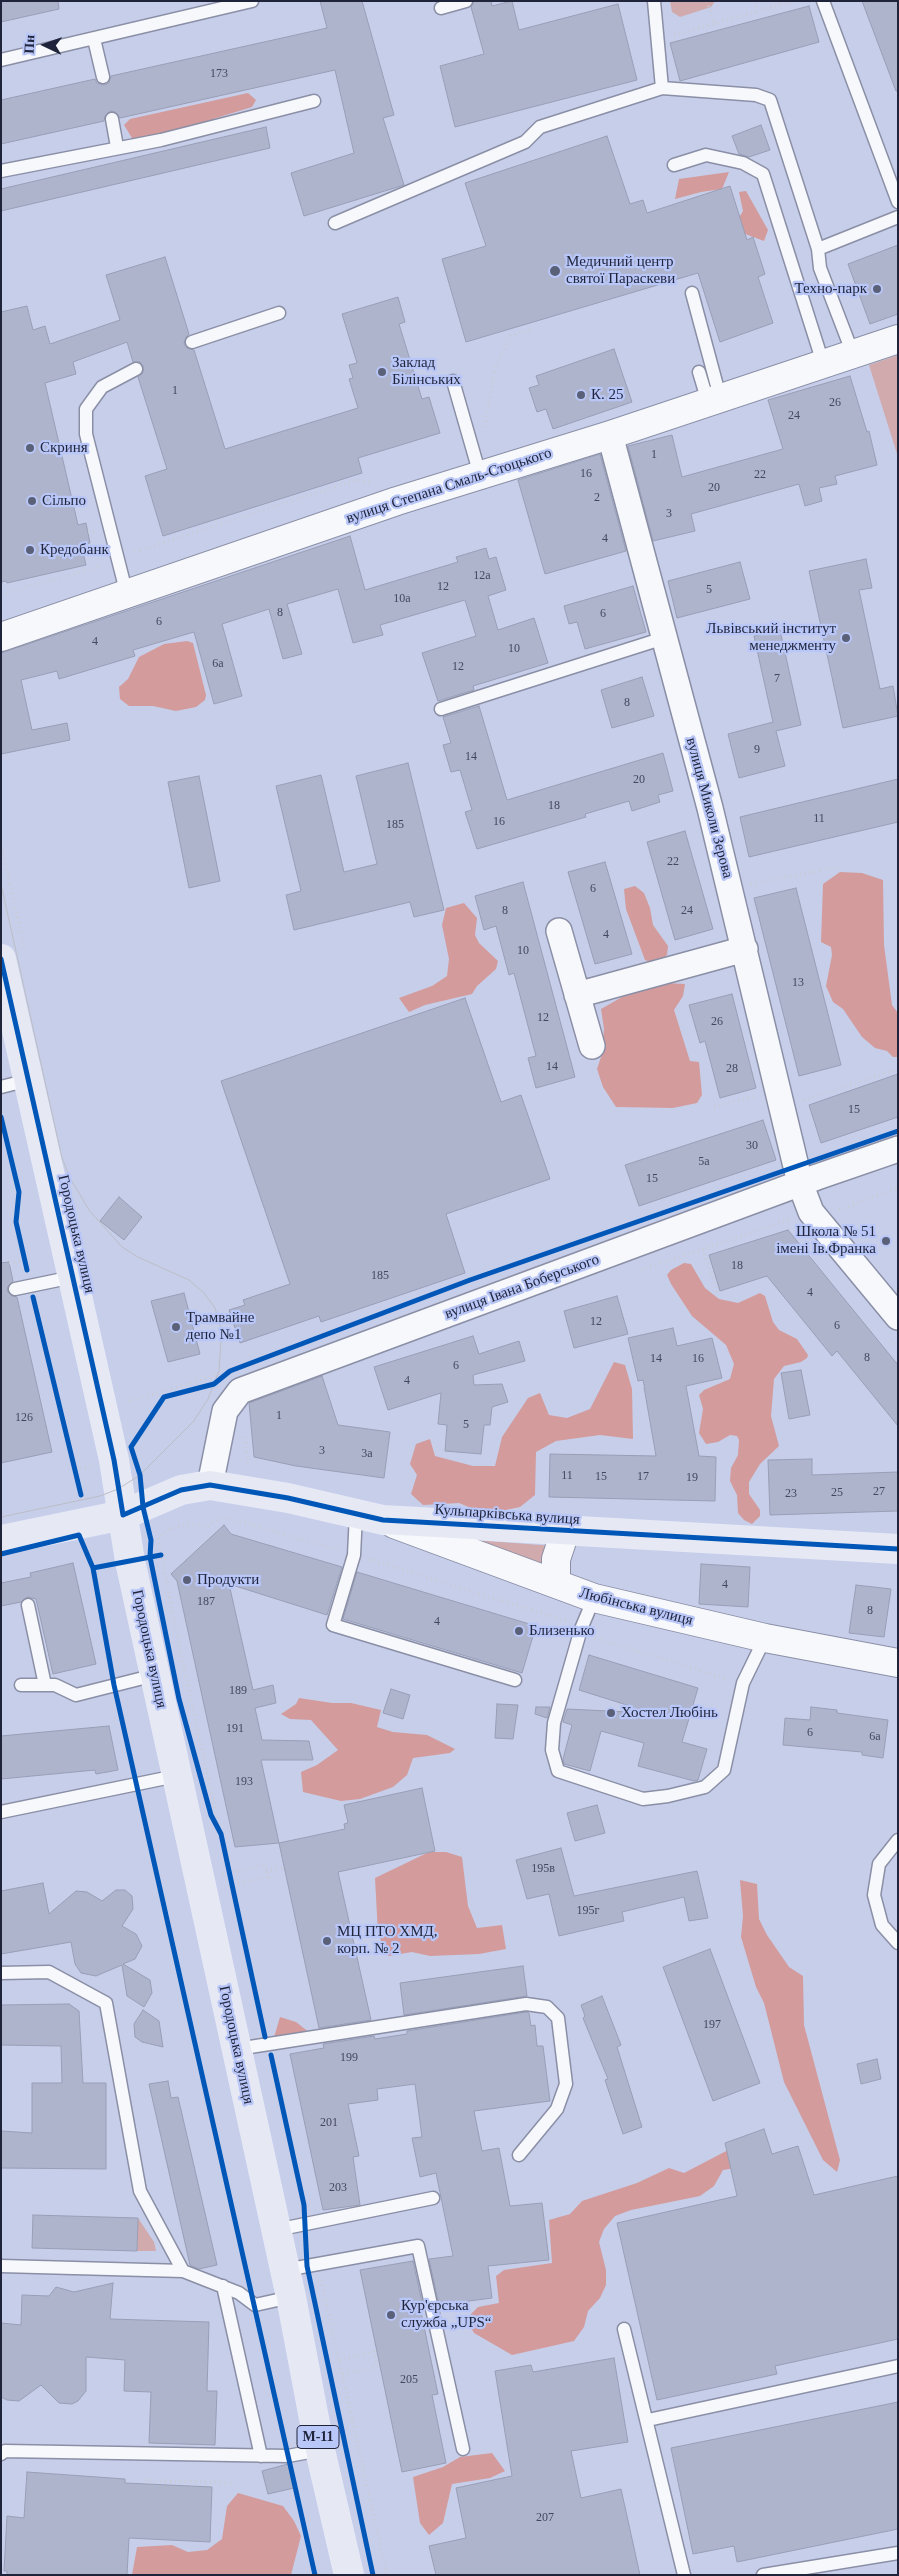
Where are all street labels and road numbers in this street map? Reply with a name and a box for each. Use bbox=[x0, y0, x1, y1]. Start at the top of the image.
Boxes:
street label: вулиця Степана Смаль-Стоцького bbox=[344, 444, 554, 528]
street label: вулиця Миколи Зерова bbox=[682, 736, 736, 880]
street label: Городоцька вулиця bbox=[54, 1173, 98, 1295]
street label: вулиця Івана Боберського bbox=[442, 1251, 602, 1323]
street label: Кульпарківська вулиця bbox=[434, 1501, 580, 1529]
street label: Любінська вулиця bbox=[578, 1584, 694, 1630]
street label: Городоцька вулиця bbox=[128, 1588, 170, 1710]
street label: Городоцька вулиця bbox=[215, 1984, 257, 2106]
road number: М-11 bbox=[297, 2426, 339, 2448]

